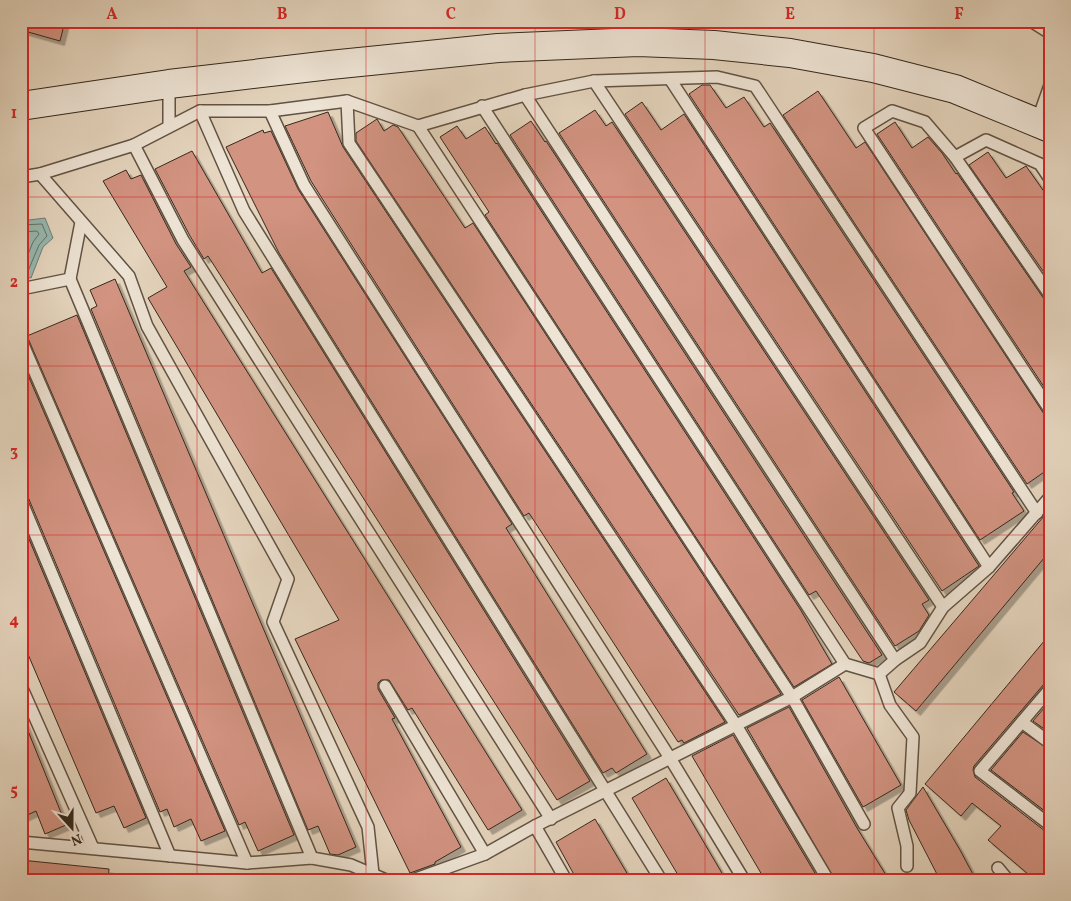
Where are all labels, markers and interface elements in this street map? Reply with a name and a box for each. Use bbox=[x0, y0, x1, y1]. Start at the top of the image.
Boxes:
text: A bbox=[106, 4, 118, 26]
text: B bbox=[277, 4, 288, 26]
text: C bbox=[446, 4, 456, 26]
text: D bbox=[614, 4, 626, 26]
text: E bbox=[785, 4, 795, 26]
text: F bbox=[954, 4, 964, 26]
text: 1 bbox=[11, 103, 17, 125]
text: 2 bbox=[10, 272, 18, 294]
text: 3 bbox=[10, 441, 18, 463]
text: 4 bbox=[9, 610, 19, 632]
text: 5 bbox=[10, 780, 18, 802]
north arrow bbox=[48, 804, 98, 854]
text: N bbox=[68, 828, 84, 849]

